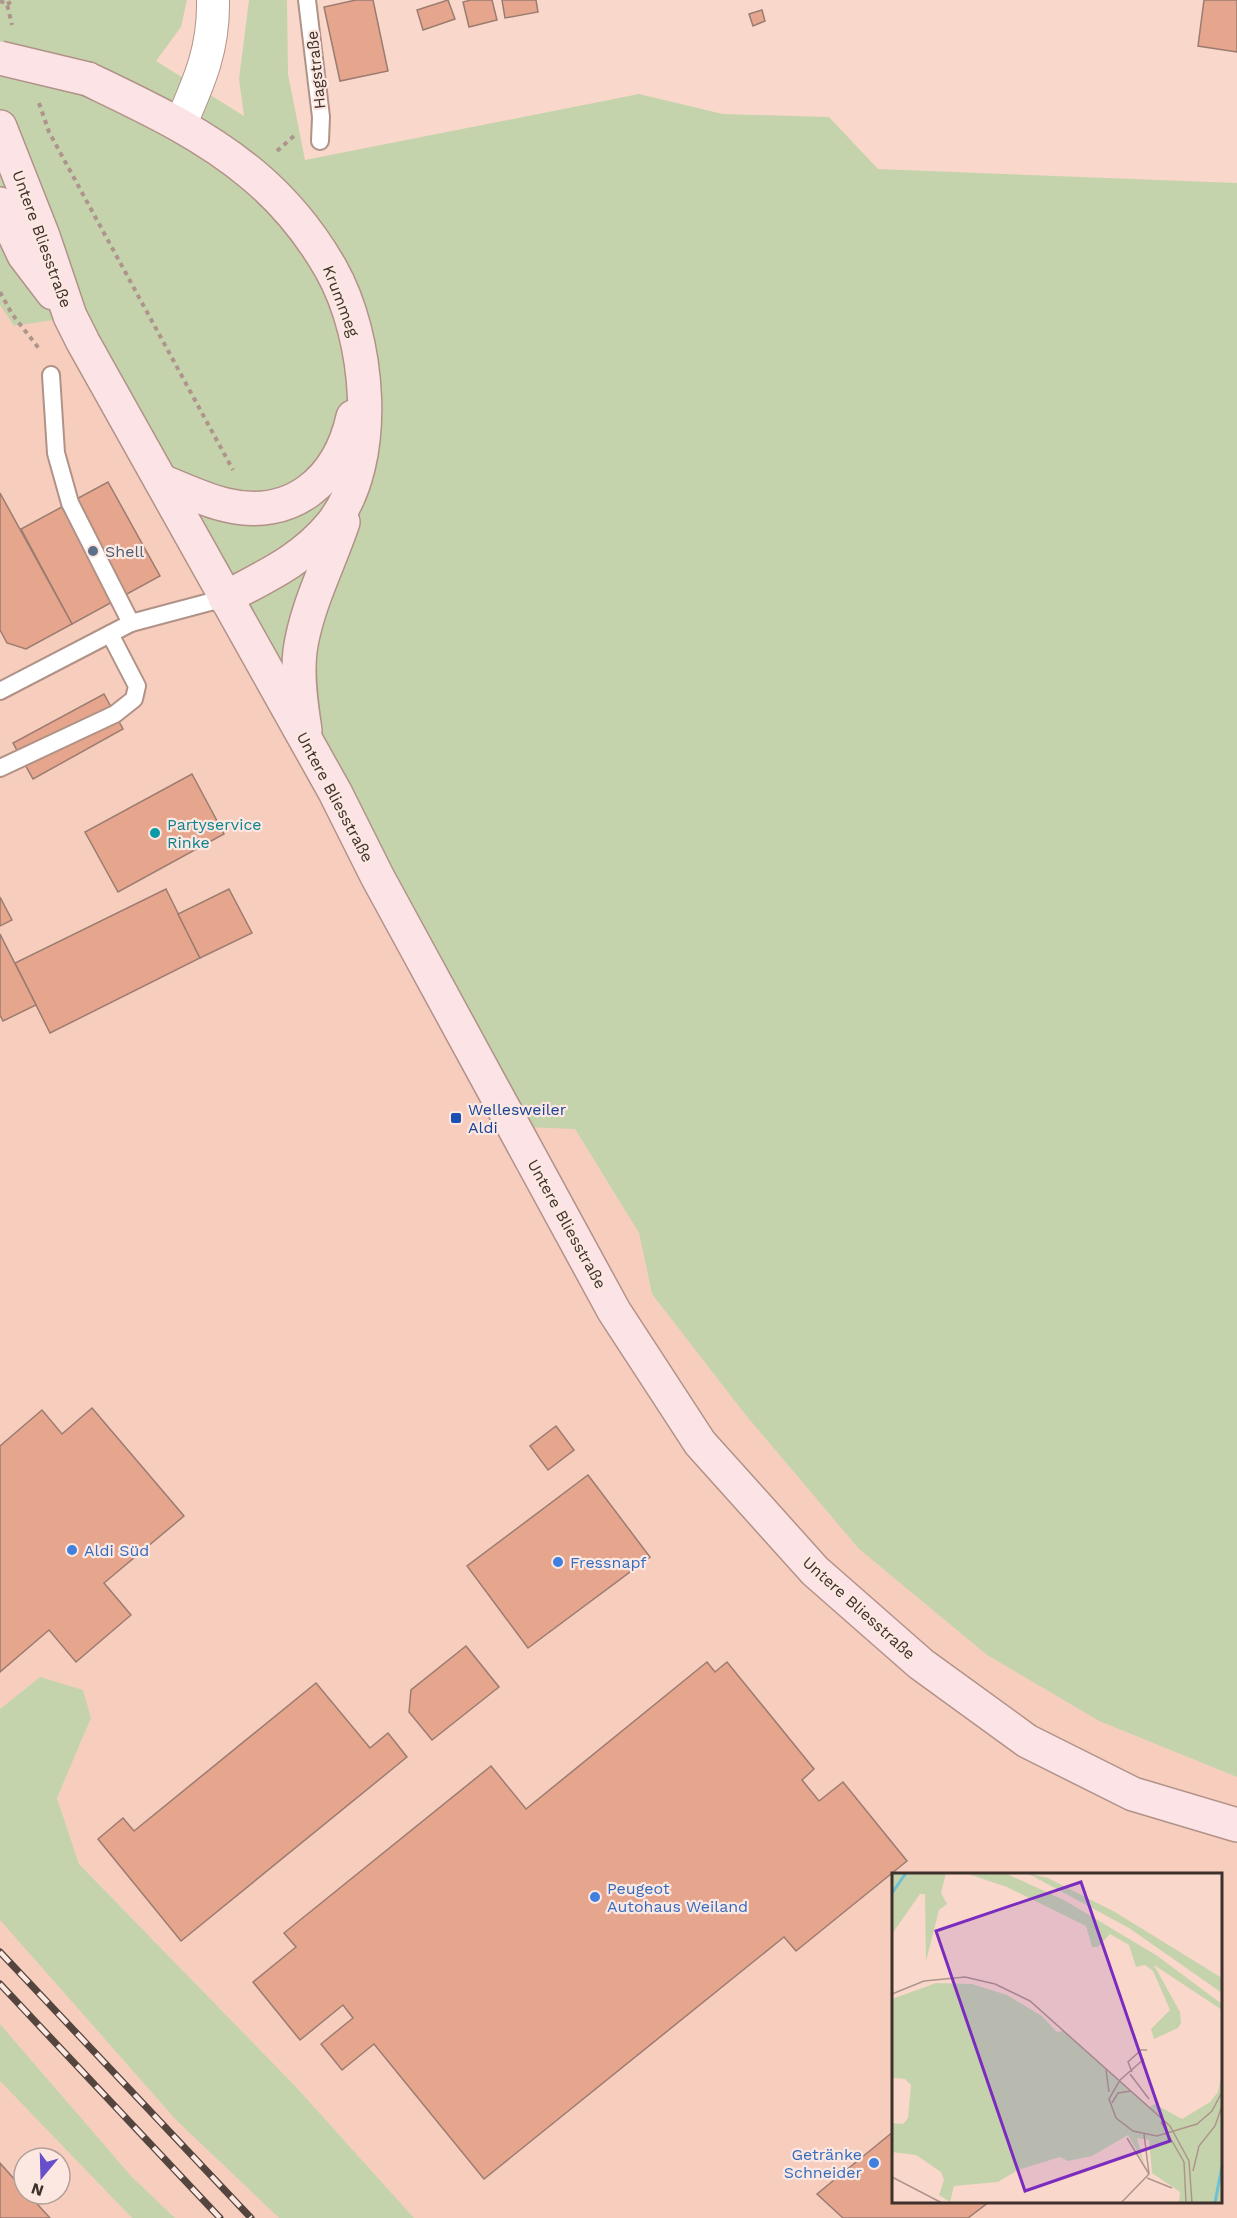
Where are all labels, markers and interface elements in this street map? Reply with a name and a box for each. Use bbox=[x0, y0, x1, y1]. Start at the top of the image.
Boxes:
street label: Hagstraße bbox=[302, 30, 330, 110]
street label: Untere Bliesstraße bbox=[8, 168, 76, 310]
street label: Krummeg bbox=[319, 263, 364, 340]
place label: Shell bbox=[105, 542, 144, 561]
marker: Shell bbox=[86, 544, 100, 558]
street label: Untere Bliesstraße bbox=[293, 729, 377, 865]
place label: Partyservice Rinke bbox=[167, 815, 262, 852]
marker: Partyservice Rinke bbox=[148, 826, 162, 840]
place label: Wellesweiler Aldi bbox=[468, 1100, 567, 1137]
marker: Wellesweiler Aldi bbox=[449, 1111, 463, 1125]
street label: Untere Bliesstraße bbox=[524, 1156, 610, 1292]
place label: Aldi Süd bbox=[84, 1541, 149, 1560]
marker: Aldi Süd bbox=[65, 1543, 79, 1557]
street label: Untere Bliesstraße bbox=[799, 1552, 919, 1664]
place label: Fressnapf bbox=[570, 1553, 647, 1572]
marker: Fressnapf bbox=[551, 1555, 565, 1569]
inset map bbox=[892, 1873, 1222, 2203]
place label: Peugeot Autohaus Weiland bbox=[607, 1879, 748, 1916]
marker: Peugeot Autohaus Weiland bbox=[588, 1890, 602, 1904]
place label: Getränke Schneider bbox=[784, 2145, 862, 2182]
north arrow bbox=[12, 2146, 72, 2206]
marker: Getränke Schneider bbox=[867, 2156, 881, 2170]
text: N bbox=[29, 2179, 46, 2201]

